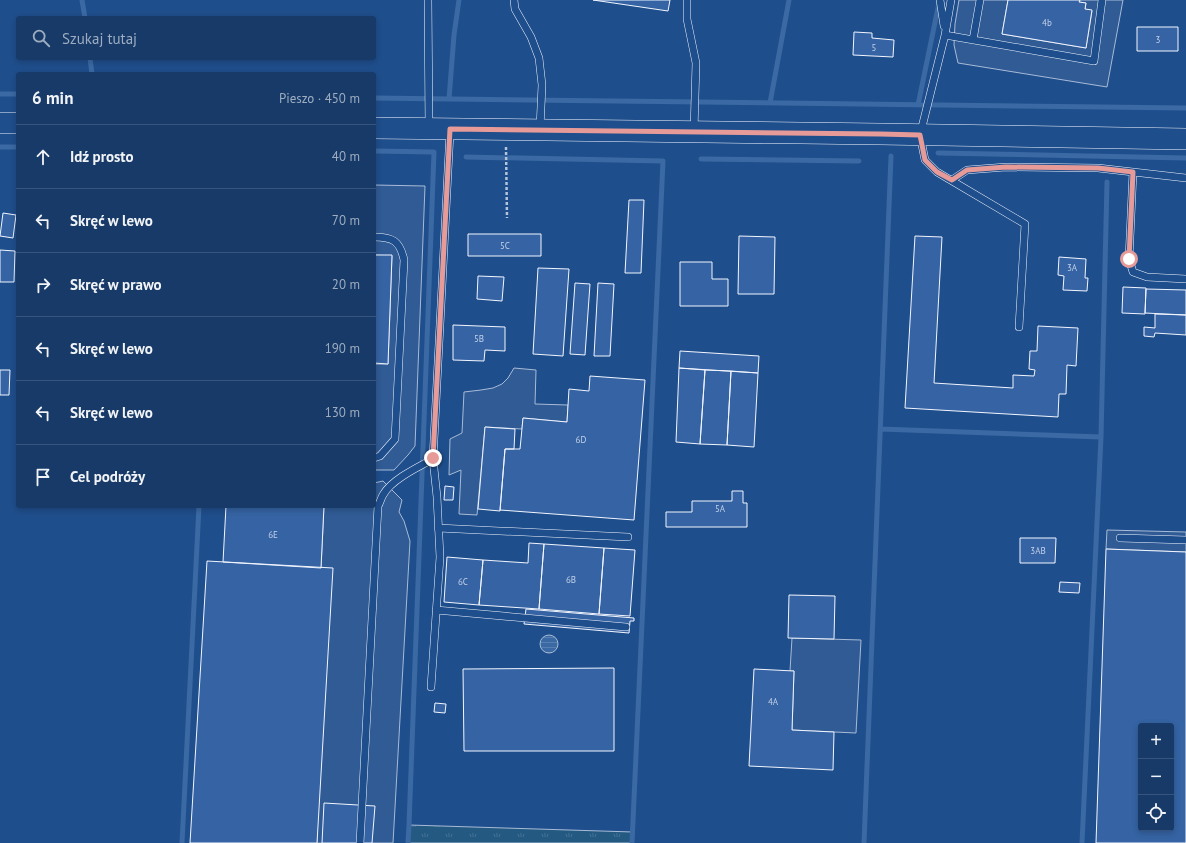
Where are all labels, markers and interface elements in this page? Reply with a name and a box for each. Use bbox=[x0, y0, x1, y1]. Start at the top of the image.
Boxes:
search box bbox=[16, 16, 376, 60]
house number: 4b bbox=[1042, 17, 1052, 28]
icon: search bbox=[30, 27, 52, 49]
text: Szukaj tutaj bbox=[62, 29, 137, 48]
house number: 3 bbox=[1156, 34, 1161, 45]
house number: 5 bbox=[872, 42, 877, 53]
text: 6 min bbox=[32, 87, 73, 109]
text: Pieszo · 450 m bbox=[279, 90, 360, 107]
icon: ahead bbox=[32, 146, 54, 168]
text: Idź prosto bbox=[70, 147, 134, 166]
text: 40 m bbox=[332, 148, 360, 165]
icon: left bbox=[32, 210, 54, 232]
text: Skręć w lewo bbox=[70, 211, 153, 230]
text: 70 m bbox=[332, 212, 360, 229]
house number: 5C bbox=[500, 240, 510, 251]
route start bbox=[1120, 250, 1138, 268]
house number: 3A bbox=[1067, 262, 1078, 273]
icon: right bbox=[32, 274, 54, 296]
text: Skręć w prawo bbox=[70, 275, 162, 294]
text: 20 m bbox=[332, 276, 360, 293]
house number: 5B bbox=[474, 333, 484, 344]
icon: left bbox=[32, 338, 54, 360]
text: Skręć w lewo bbox=[70, 339, 153, 358]
text: 190 m bbox=[325, 340, 360, 357]
icon: left bbox=[32, 402, 54, 424]
text: Skręć w lewo bbox=[70, 403, 153, 422]
text: 130 m bbox=[325, 404, 360, 421]
house number: 6D bbox=[576, 434, 587, 445]
route end bbox=[424, 449, 442, 467]
icon: arrive bbox=[32, 466, 54, 488]
text: Cel podróży bbox=[70, 467, 145, 486]
house number: 5A bbox=[715, 503, 726, 514]
house number: 6E bbox=[268, 529, 278, 540]
house number: 3AB bbox=[1030, 545, 1046, 556]
house number: 6B bbox=[566, 574, 576, 585]
house number: 6C bbox=[458, 576, 468, 587]
house number: 4A bbox=[768, 696, 779, 707]
map controls bbox=[1138, 723, 1174, 831]
button: + bbox=[1138, 723, 1174, 759]
button: − bbox=[1138, 759, 1174, 795]
button: locate bbox=[1138, 795, 1174, 831]

